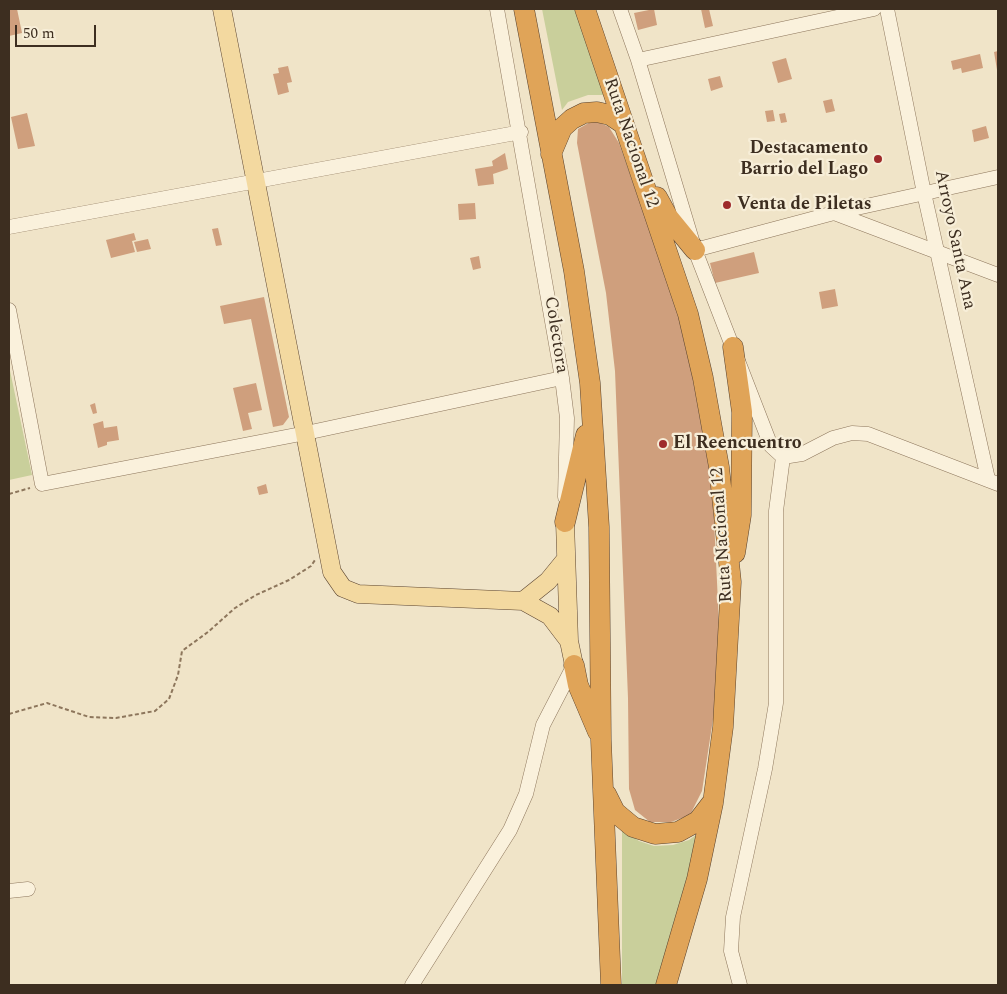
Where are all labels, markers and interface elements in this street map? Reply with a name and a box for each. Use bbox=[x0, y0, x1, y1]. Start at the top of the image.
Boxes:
scale bar bbox=[18, 15, 99, 47]
text: 50 m bbox=[23, 22, 55, 45]
street label: Ruta Nacional 12 bbox=[598, 75, 662, 211]
place label: Destacamento Barrio del Lago bbox=[740, 138, 868, 180]
marker: Destacamento Barrio del Lago bbox=[872, 153, 884, 165]
street label: Arroyo Santa Ana bbox=[929, 168, 979, 312]
place label: Venta de Piletas bbox=[737, 194, 872, 216]
marker: Venta de Piletas bbox=[721, 199, 733, 211]
street label: Colectora bbox=[538, 295, 572, 375]
place label: El Reencuentro bbox=[673, 433, 802, 455]
marker: El Reencuentro bbox=[657, 438, 669, 450]
street label: Ruta Nacional 12 bbox=[707, 467, 739, 603]

